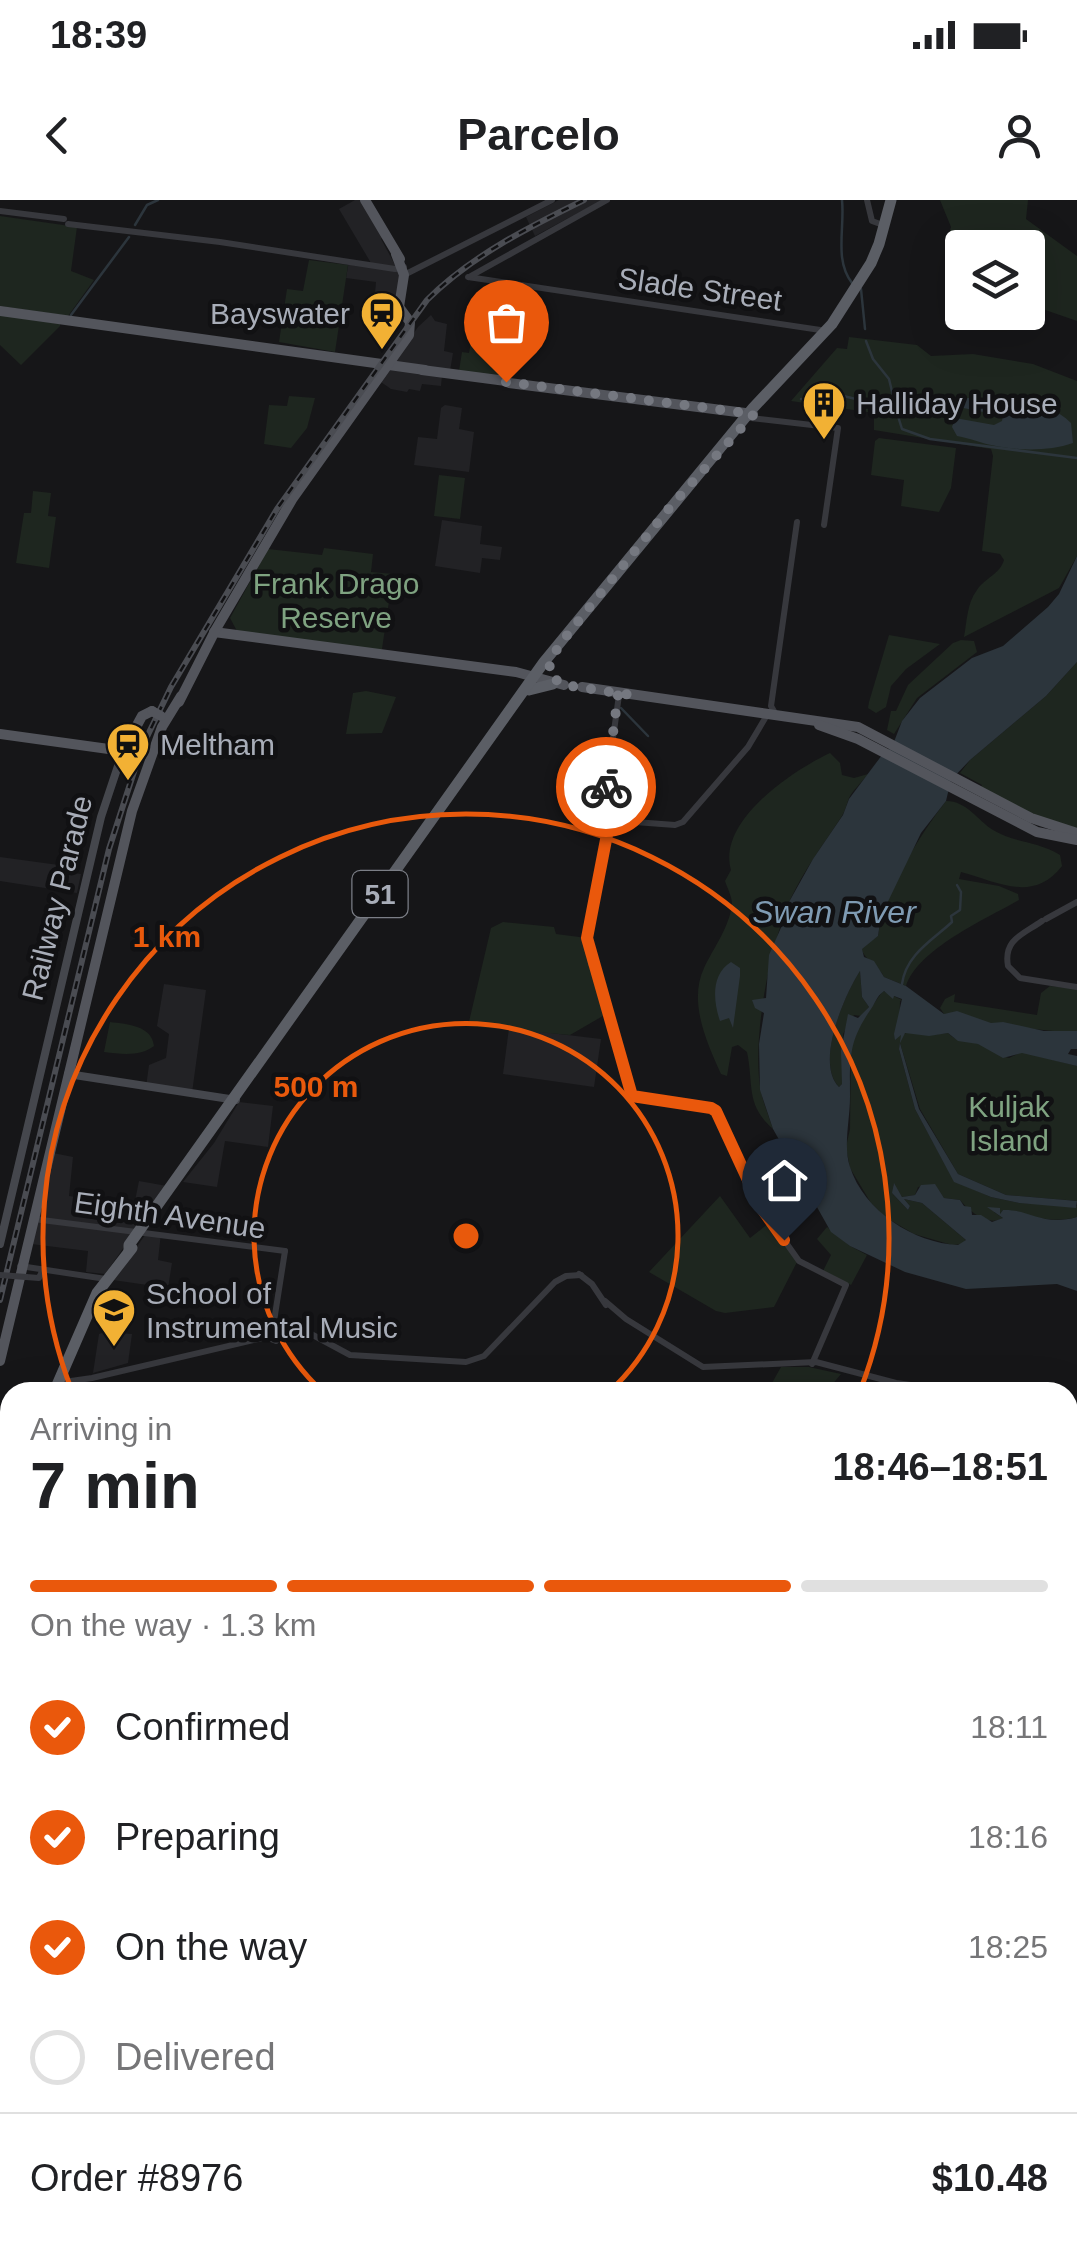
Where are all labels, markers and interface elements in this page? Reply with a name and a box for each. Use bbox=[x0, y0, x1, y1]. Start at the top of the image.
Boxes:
text: 18:39 bbox=[50, 14, 147, 56]
icon: back bbox=[30, 108, 85, 163]
icon: person bbox=[992, 108, 1047, 163]
text: Parcelo bbox=[457, 109, 620, 160]
map controls bbox=[945, 230, 1045, 330]
button: layers bbox=[945, 230, 1045, 330]
street label: Slade Street bbox=[616, 261, 785, 317]
pin bbox=[464, 280, 549, 383]
station icon: Bayswater bbox=[359, 290, 405, 351]
icon: bag bbox=[479, 295, 534, 350]
place label: Bayswater bbox=[210, 297, 350, 330]
building icon: Halliday House bbox=[801, 380, 847, 441]
place label: Halliday House bbox=[856, 387, 1058, 420]
park label: Frank Drago Reserve bbox=[253, 567, 419, 634]
station icon: Meltham bbox=[105, 721, 151, 782]
place label: Meltham bbox=[160, 728, 275, 761]
courier bbox=[556, 737, 656, 837]
icon: bike bbox=[579, 760, 634, 815]
street label: Railway Parade bbox=[16, 792, 98, 1004]
road number: 51 bbox=[352, 871, 408, 917]
water label: Swan River bbox=[752, 894, 917, 930]
text: 1 km bbox=[133, 920, 201, 953]
text: 500 m bbox=[273, 1070, 359, 1103]
park label: Kuljak Island bbox=[968, 1090, 1051, 1157]
pin bbox=[742, 1138, 827, 1241]
icon: home bbox=[757, 1153, 812, 1208]
street label: Eighth Avenue bbox=[72, 1185, 268, 1245]
centre of rings bbox=[448, 1218, 484, 1254]
place label: School of Instrumental Music bbox=[146, 1277, 398, 1344]
school or university icon: School of Instrumental Music bbox=[91, 1287, 137, 1348]
text: Arriving in bbox=[30, 1411, 172, 1447]
text: 18:46–18:51 bbox=[832, 1446, 1048, 1488]
text: 7 min bbox=[30, 1449, 200, 1522]
text: On the way · 1.3 km bbox=[30, 1607, 316, 1643]
icon: check bbox=[30, 1700, 85, 1755]
text: Confirmed bbox=[115, 1706, 290, 1748]
text: 18:11 bbox=[970, 1709, 1048, 1745]
icon: check bbox=[30, 1810, 85, 1865]
text: Preparing bbox=[115, 1816, 280, 1858]
text: 18:16 bbox=[968, 1819, 1048, 1855]
icon: check bbox=[30, 1920, 85, 1975]
text: On the way bbox=[115, 1926, 307, 1968]
text: 18:25 bbox=[968, 1929, 1048, 1965]
text: Delivered bbox=[115, 2036, 276, 2078]
text: Order #8976 bbox=[30, 2157, 243, 2199]
text: $10.48 bbox=[932, 2157, 1048, 2199]

